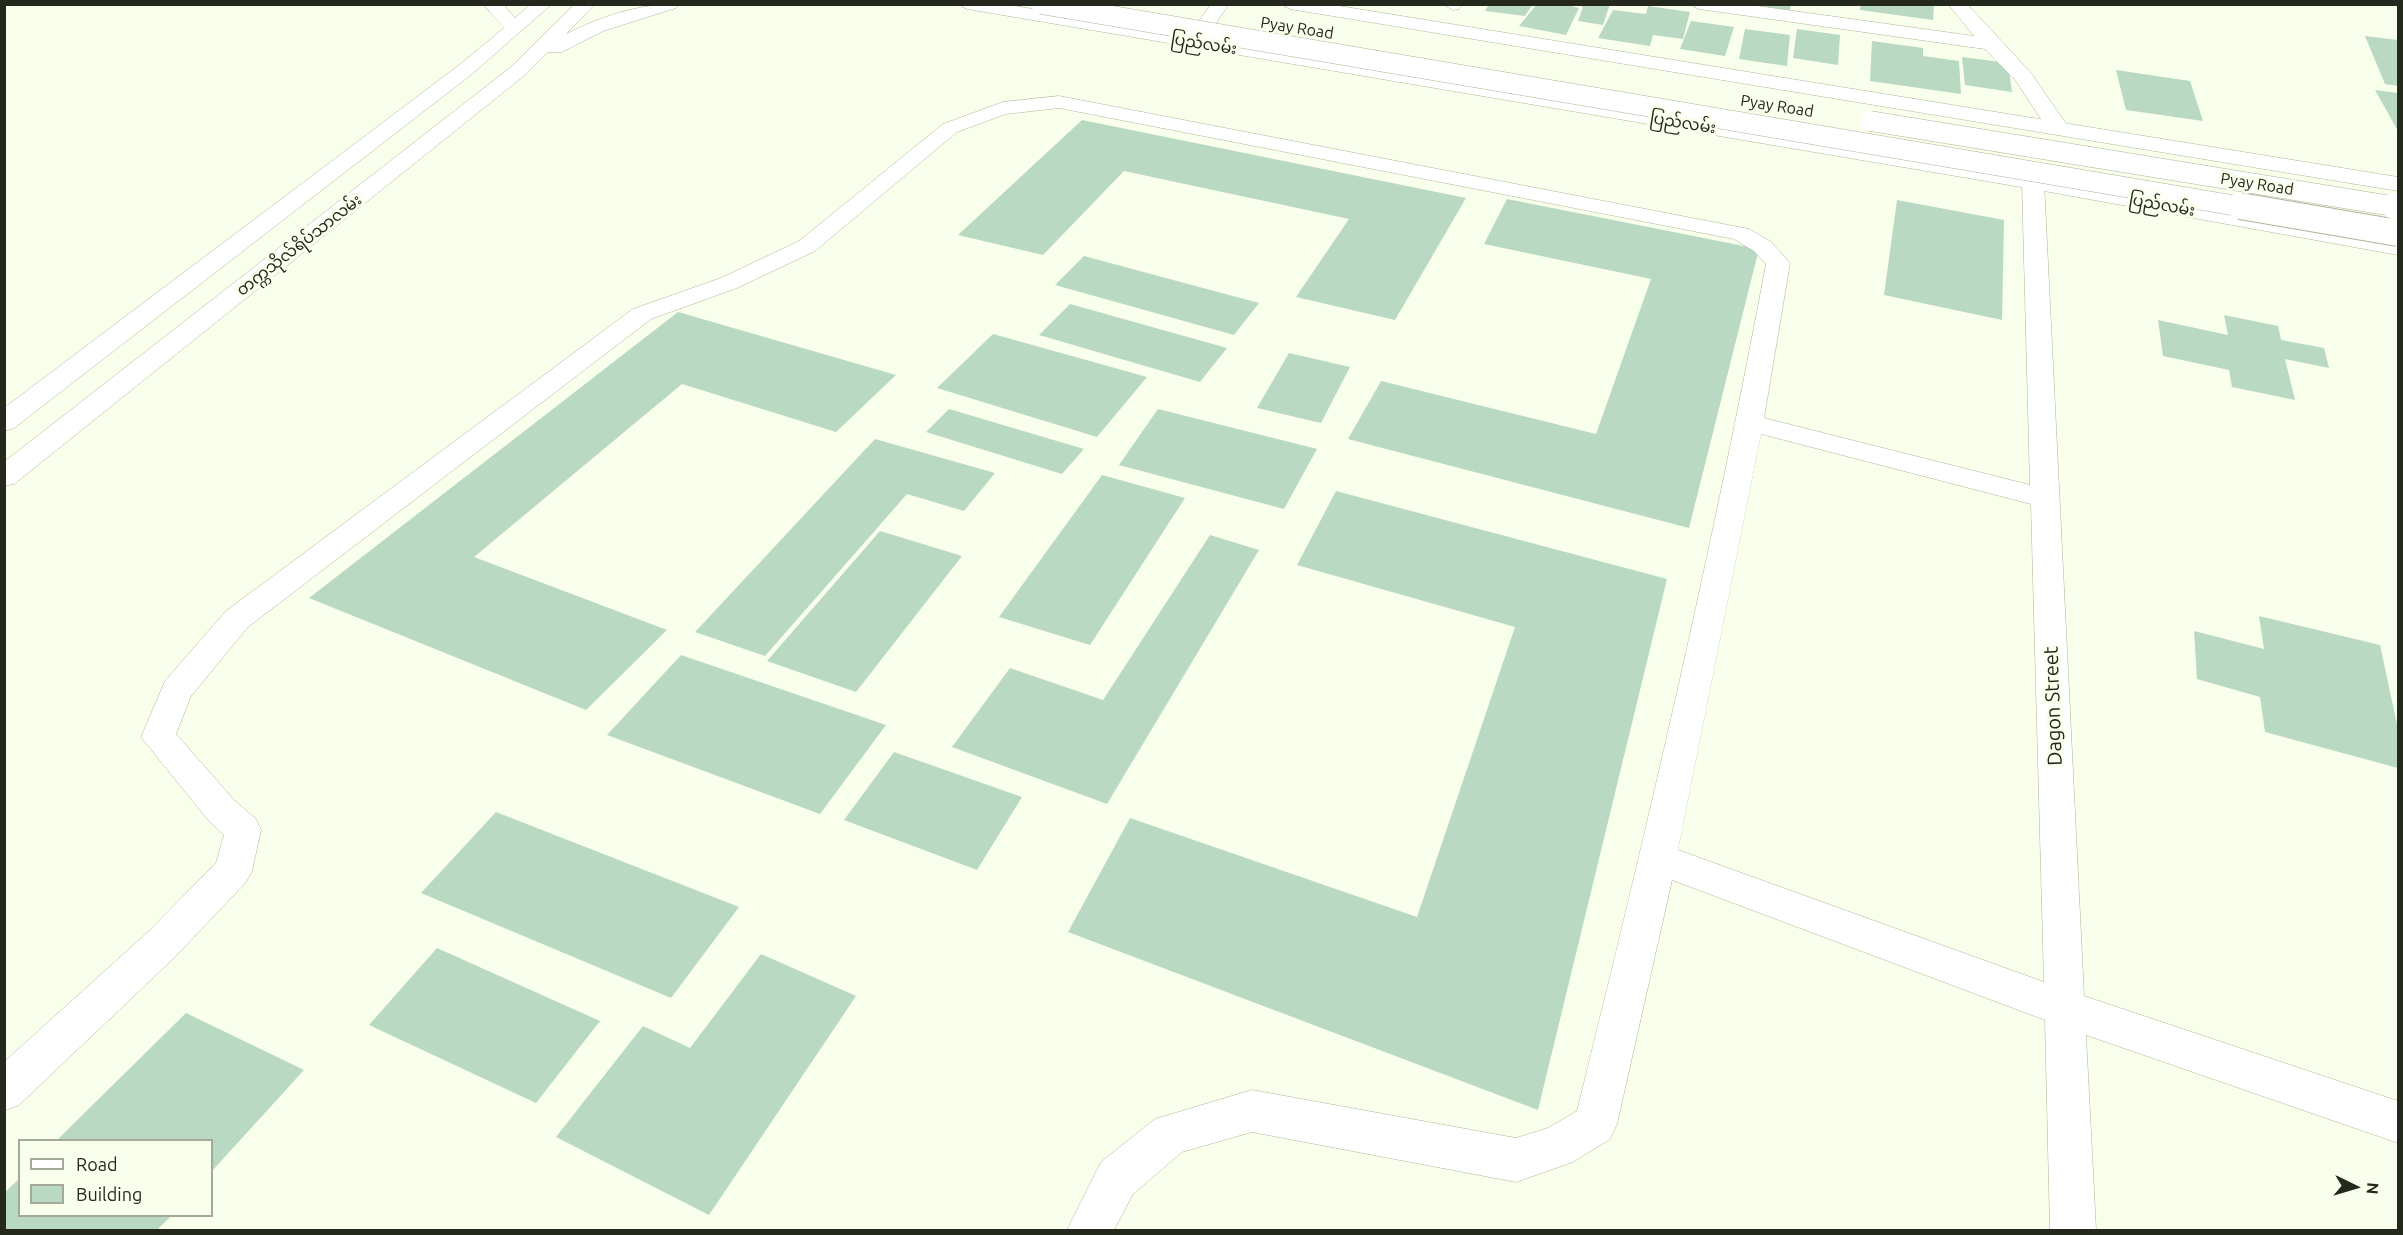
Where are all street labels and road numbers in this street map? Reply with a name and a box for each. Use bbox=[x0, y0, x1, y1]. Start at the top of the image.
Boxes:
street label: Pyay Road bbox=[1259, 13, 1335, 43]
street label: ပြည်လမ်း bbox=[1170, 29, 1238, 59]
street label: Pyay Road bbox=[1739, 91, 1815, 121]
street label: ပြည်လမ်း bbox=[1649, 108, 1717, 138]
street label: Pyay Road bbox=[2219, 169, 2295, 199]
street label: တက္ကသိုလ်ရိပ်သာလမ်း bbox=[233, 190, 365, 300]
street label: ပြည်လမ်း bbox=[2128, 190, 2196, 220]
street label: Dagon Street bbox=[2039, 646, 2067, 766]

